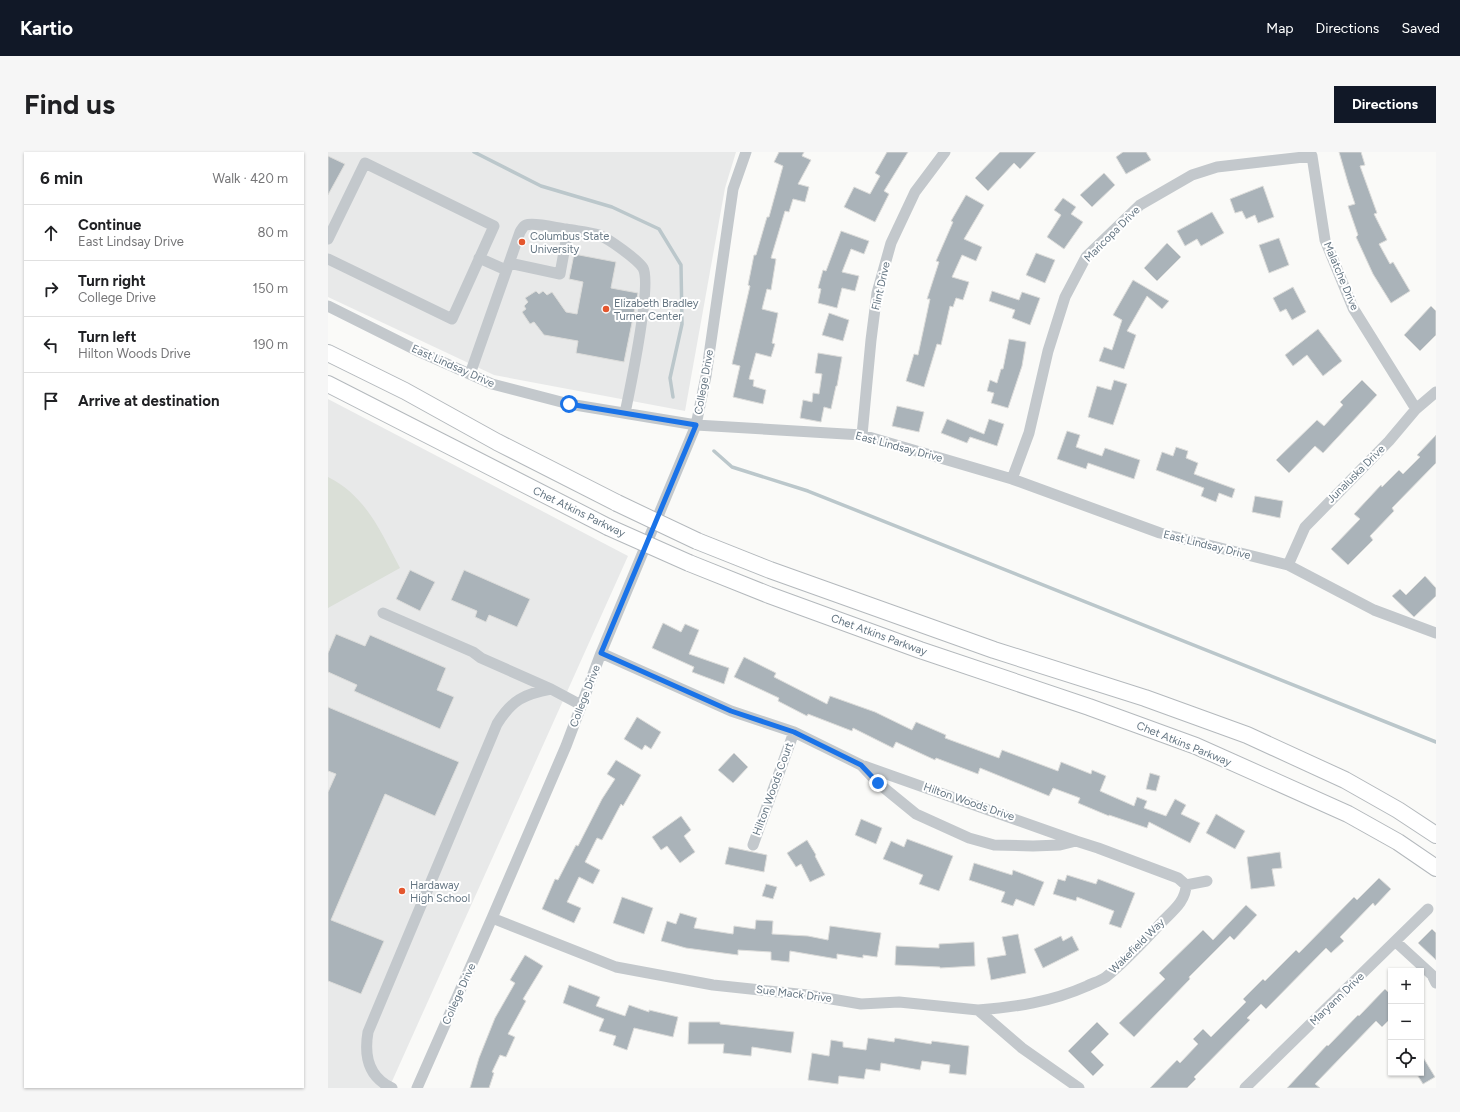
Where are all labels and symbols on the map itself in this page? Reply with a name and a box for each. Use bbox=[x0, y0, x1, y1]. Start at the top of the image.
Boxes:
street label: Maricopa Drive bbox=[1081, 203, 1143, 265]
place label: Columbus State University bbox=[530, 230, 609, 256]
marker: Columbus State University bbox=[517, 237, 527, 247]
street label: Malatche Drive bbox=[1321, 240, 1361, 312]
street label: Flint Drive bbox=[869, 260, 893, 312]
place label: Elizabeth Bradley Turner Center bbox=[614, 297, 699, 323]
marker: Elizabeth Bradley Turner Center bbox=[601, 304, 611, 314]
street label: East Lindsay Drive bbox=[409, 342, 497, 390]
street label: College Drive bbox=[692, 348, 716, 416]
route start bbox=[560, 395, 578, 413]
street label: East Lindsay Drive bbox=[854, 429, 944, 465]
street label: Junaluska Drive bbox=[1324, 442, 1388, 506]
street label: Chet Atkins Parkway bbox=[531, 484, 627, 540]
street label: East Lindsay Drive bbox=[1162, 528, 1252, 562]
street label: Chet Atkins Parkway bbox=[829, 612, 929, 658]
street label: College Drive bbox=[567, 663, 603, 729]
street label: Chet Atkins Parkway bbox=[1135, 719, 1234, 769]
street label: Hilton Woods Court bbox=[750, 741, 796, 837]
route end bbox=[869, 774, 887, 792]
street label: Hilton Woods Drive bbox=[922, 780, 1016, 824]
place label: Hardaway High School bbox=[410, 879, 470, 905]
marker: Hardaway High School bbox=[397, 886, 407, 896]
street label: Wakefield Way bbox=[1107, 916, 1167, 976]
street label: College Drive bbox=[440, 961, 478, 1027]
street label: Maryann Drive bbox=[1307, 970, 1367, 1028]
street label: Sue Mack Drive bbox=[755, 983, 833, 1005]

